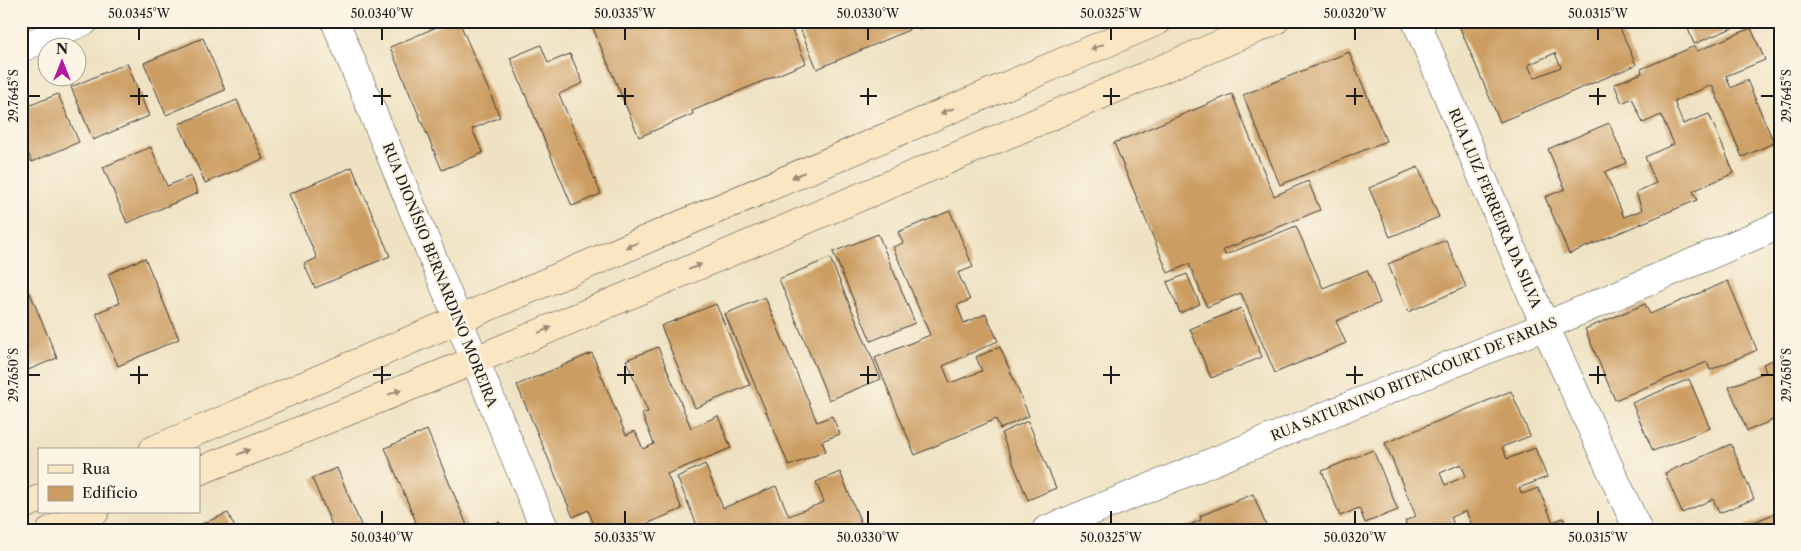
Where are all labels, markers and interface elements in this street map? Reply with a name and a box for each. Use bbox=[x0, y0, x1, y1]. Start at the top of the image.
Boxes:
text: 50.0345°W bbox=[108, 6, 171, 21]
text: 50.0340°W bbox=[351, 6, 414, 21]
text: 50.0335°W bbox=[594, 6, 657, 21]
text: 50.0330°W bbox=[837, 6, 900, 21]
text: 50.0325°W bbox=[1080, 6, 1143, 21]
text: 50.0320°W bbox=[1324, 6, 1387, 21]
text: 50.0315°W bbox=[1568, 6, 1629, 21]
north arrow bbox=[38, 38, 88, 88]
text: N bbox=[56, 40, 68, 58]
one-way arrow bbox=[1090, 44, 1104, 52]
text: 29.7645°S bbox=[6, 69, 21, 123]
text: 29.7645°S bbox=[1779, 69, 1794, 123]
street label: RUA LUIZ FERREIRA DA SILVA bbox=[1445, 105, 1546, 311]
one-way arrow bbox=[940, 107, 954, 115]
street label: RUA DIONÍSIO BERNARDINO MOREIRA bbox=[379, 140, 503, 410]
one-way arrow bbox=[791, 171, 805, 179]
one-way arrow bbox=[625, 242, 639, 250]
one-way arrow bbox=[688, 262, 702, 270]
street label: RUA SATURNINO BITENCOURT DE FARIAS bbox=[1268, 313, 1560, 445]
one-way arrow bbox=[538, 326, 552, 334]
text: 29.7650°S bbox=[6, 348, 21, 402]
text: 29.7650°S bbox=[1779, 348, 1794, 402]
one-way arrow bbox=[388, 388, 403, 396]
legend bbox=[38, 448, 200, 514]
one-way arrow bbox=[237, 448, 251, 456]
text: Rua bbox=[82, 459, 110, 478]
text: Edifício bbox=[82, 483, 138, 502]
text: 50.0340°W bbox=[351, 530, 414, 545]
text: 50.0335°W bbox=[594, 530, 657, 545]
text: 50.0330°W bbox=[837, 530, 900, 545]
text: 50.0325°W bbox=[1080, 530, 1143, 545]
text: 50.0320°W bbox=[1324, 530, 1387, 545]
text: 50.0315°W bbox=[1568, 530, 1629, 545]

